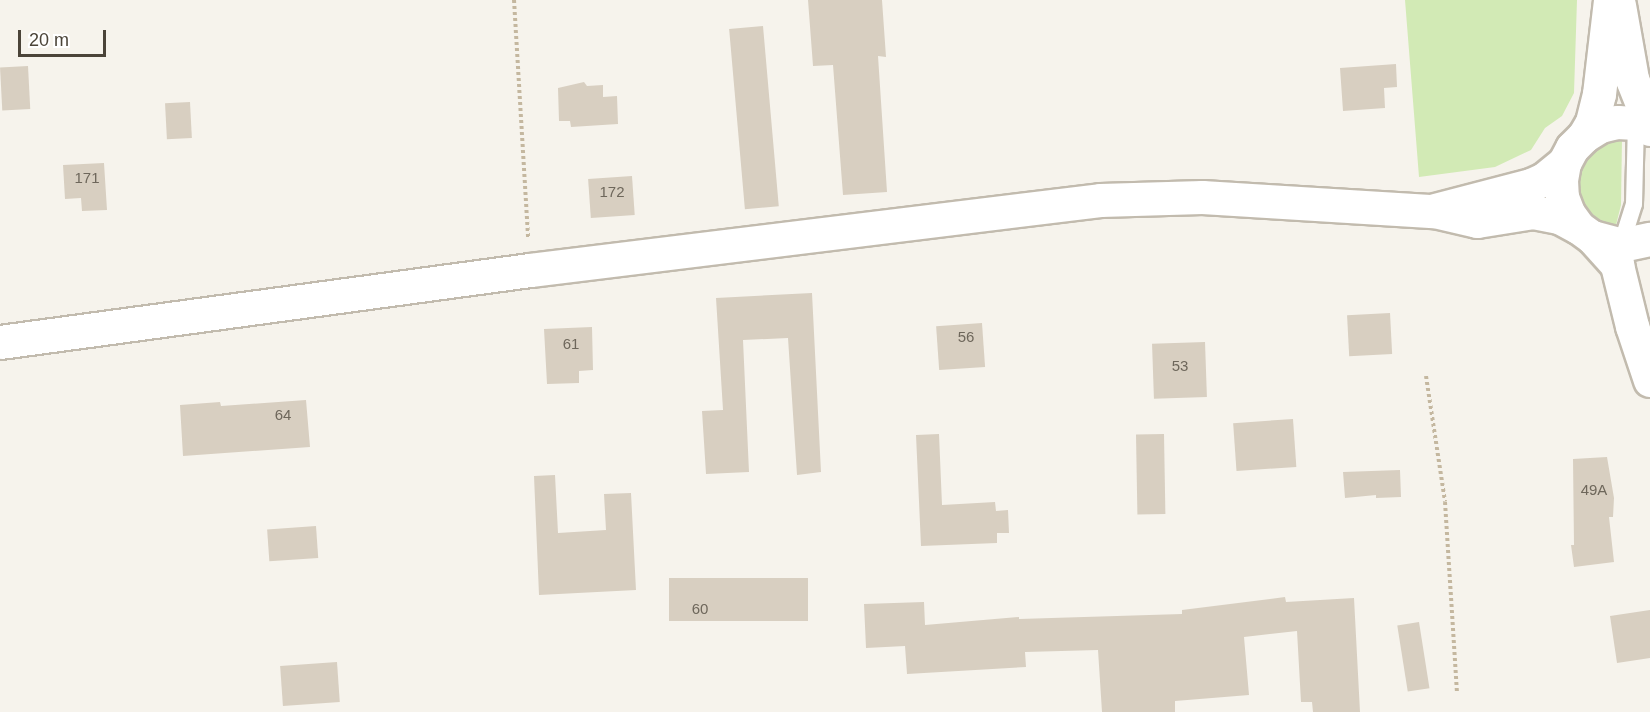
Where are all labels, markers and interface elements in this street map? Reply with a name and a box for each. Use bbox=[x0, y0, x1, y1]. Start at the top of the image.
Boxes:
scale bar bbox=[21, 18, 110, 56]
text: 20 m bbox=[29, 30, 69, 50]
house number: 171 bbox=[74, 169, 100, 187]
house number: 172 bbox=[599, 183, 625, 201]
house number: 56 bbox=[958, 328, 974, 346]
house number: 61 bbox=[563, 335, 579, 353]
house number: 53 bbox=[1172, 357, 1188, 375]
house number: 64 bbox=[275, 406, 291, 424]
house number: 49A bbox=[1581, 481, 1607, 499]
house number: 60 bbox=[692, 600, 708, 618]

